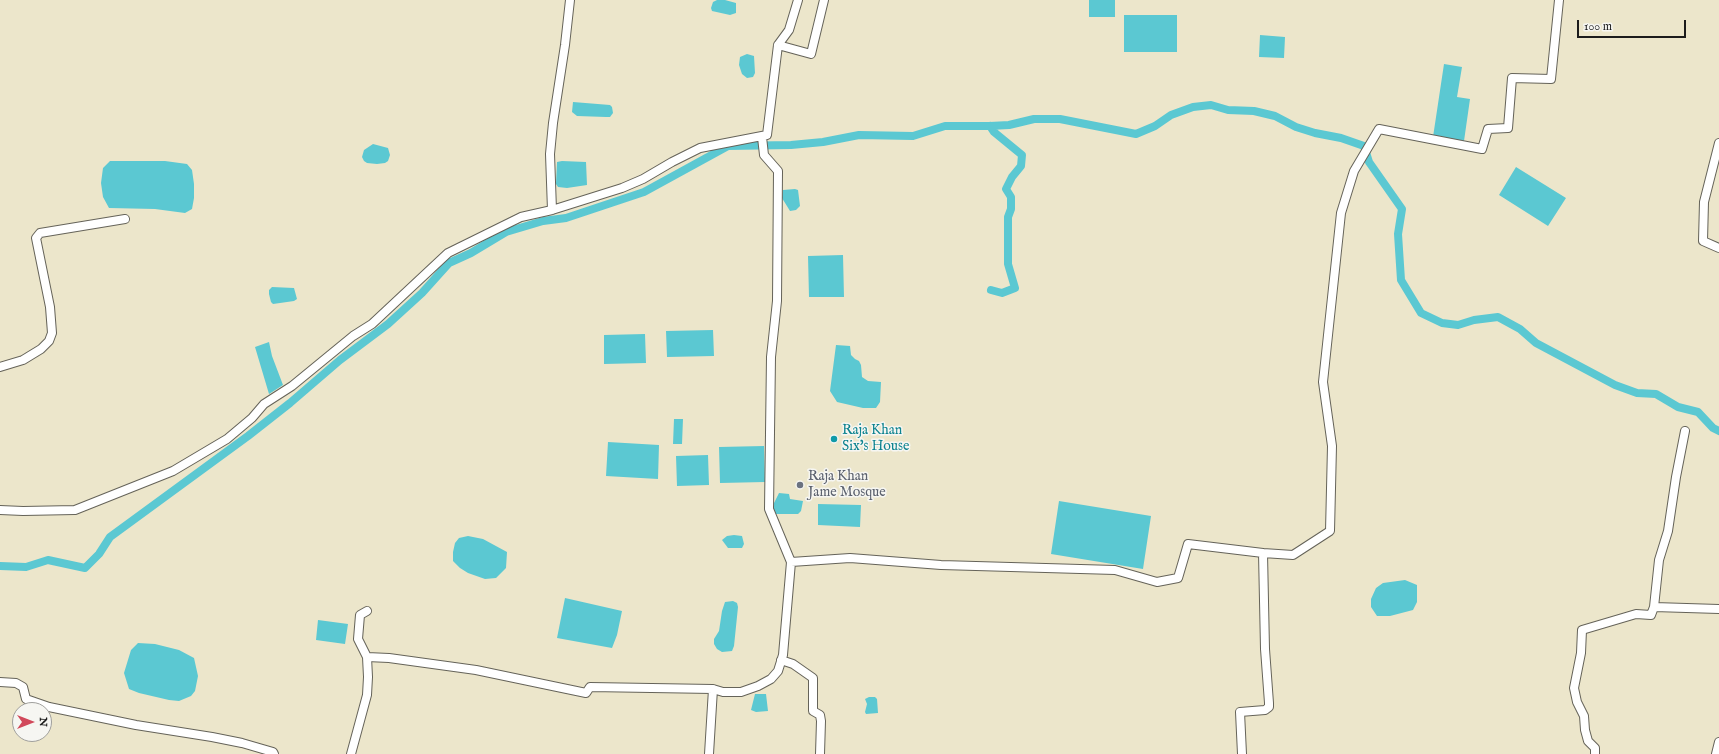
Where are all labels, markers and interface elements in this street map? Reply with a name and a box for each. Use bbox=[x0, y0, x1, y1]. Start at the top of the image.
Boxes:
scale bar bbox=[1579, 12, 1688, 38]
text: 100 m bbox=[1584, 19, 1612, 34]
place label: Raja Khan Six's House bbox=[842, 423, 909, 456]
marker: Raja Khan Six's House bbox=[829, 434, 839, 444]
place label: Raja Khan Jame Mosque bbox=[808, 469, 886, 502]
marker: Raja Khan Jame Mosque bbox=[795, 480, 805, 490]
north arrow bbox=[12, 702, 52, 742]
text: N bbox=[36, 717, 50, 727]

